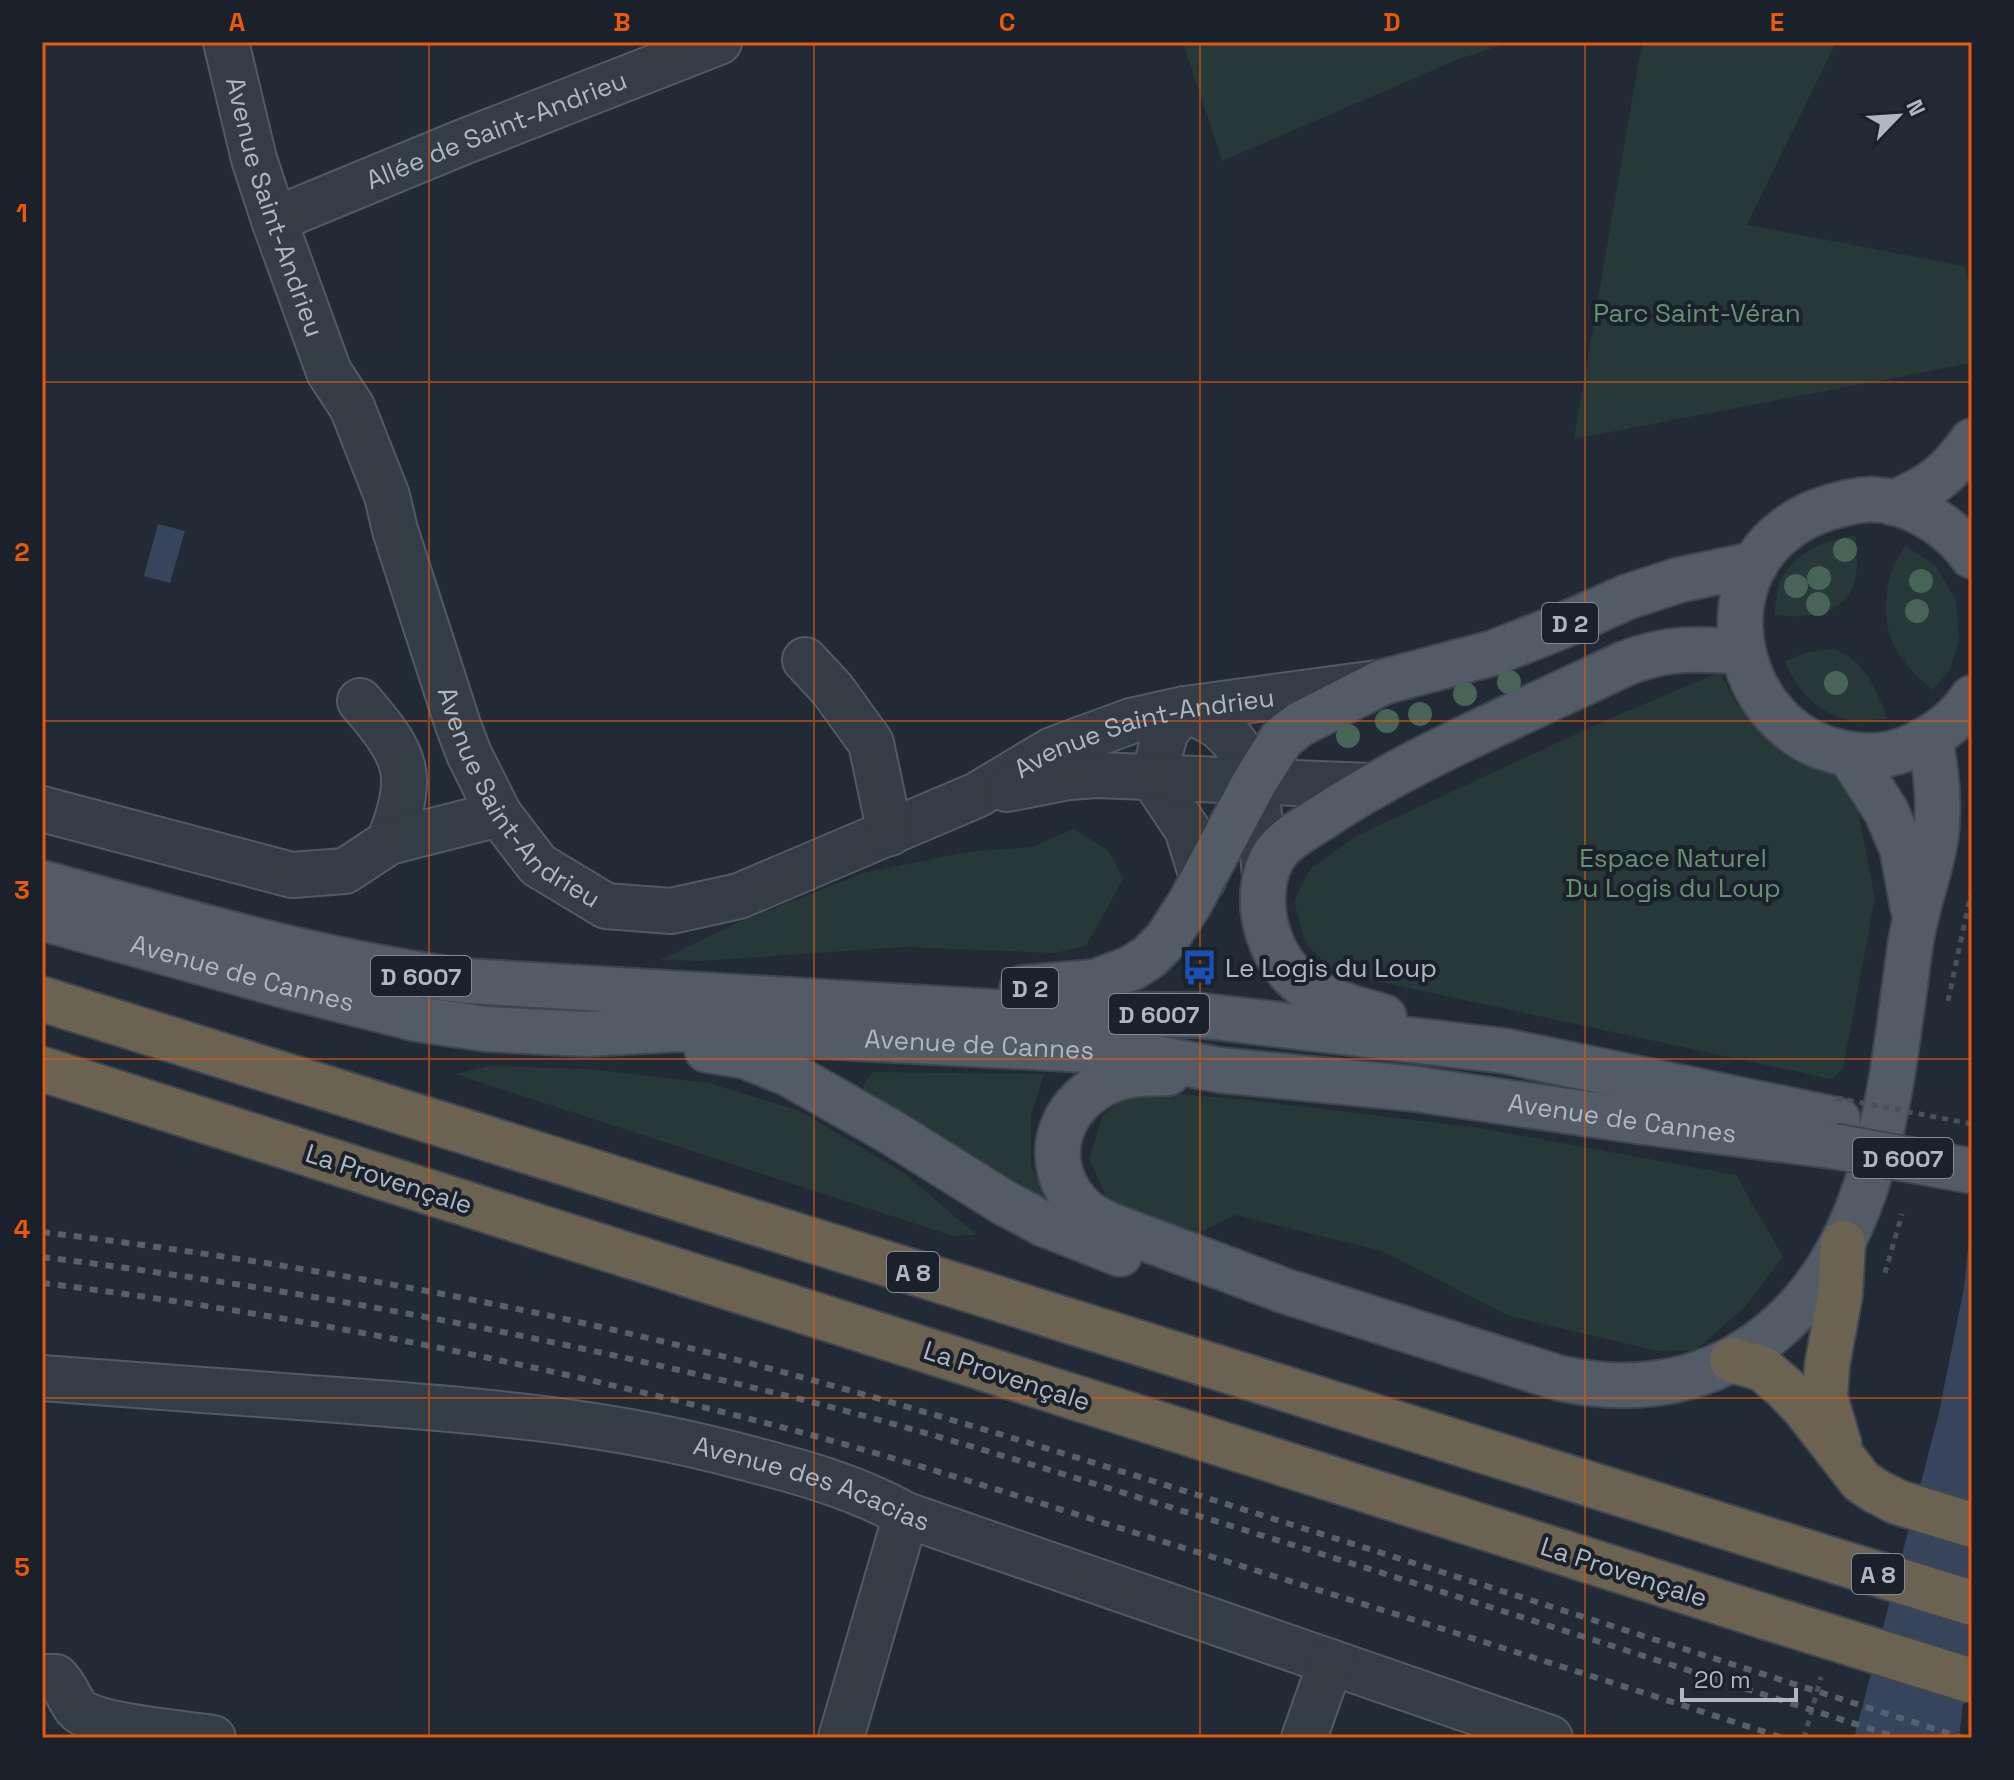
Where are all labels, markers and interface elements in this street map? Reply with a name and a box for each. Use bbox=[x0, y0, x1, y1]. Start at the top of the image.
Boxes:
text: A bbox=[229, 5, 246, 39]
text: B bbox=[613, 5, 631, 39]
text: C bbox=[999, 5, 1015, 39]
text: D bbox=[1383, 5, 1401, 39]
text: E bbox=[1770, 5, 1784, 39]
street label: Allée de Saint-Andrieu bbox=[361, 63, 632, 197]
street label: Avenue Saint-Andrieu bbox=[218, 74, 332, 341]
north arrow bbox=[1858, 76, 1938, 156]
text: N bbox=[1900, 95, 1932, 120]
text: 1 bbox=[16, 196, 28, 230]
park label: Parc Saint-Véran bbox=[1593, 296, 1801, 330]
text: 2 bbox=[14, 535, 30, 569]
road number: D 2 bbox=[1542, 603, 1598, 643]
street label: Avenue Saint-Andrieu bbox=[1008, 680, 1276, 786]
street label: Avenue Saint-Andrieu bbox=[430, 683, 606, 916]
park label: Espace Naturel Du Logis du Loup bbox=[1565, 841, 1781, 905]
text: 3 bbox=[14, 873, 30, 907]
street label: Avenue de Cannes bbox=[127, 927, 358, 1020]
bus stop icon: Le Logis du Loup bbox=[1180, 949, 1218, 987]
place label: Le Logis du Loup bbox=[1225, 951, 1437, 985]
road number: D 6007 bbox=[371, 956, 471, 996]
road number: D 2 bbox=[1002, 968, 1058, 1008]
road number: D 6007 bbox=[1109, 994, 1209, 1034]
street label: Avenue de Cannes bbox=[863, 1022, 1095, 1067]
street label: Avenue de Cannes bbox=[1506, 1086, 1738, 1151]
street label: La Provençale bbox=[301, 1136, 477, 1222]
road number: D 6007 bbox=[1853, 1138, 1953, 1178]
text: 4 bbox=[14, 1212, 30, 1246]
road number: A 8 bbox=[887, 1252, 939, 1292]
street label: La Provençale bbox=[919, 1333, 1095, 1419]
street label: Avenue des Acacias bbox=[690, 1428, 934, 1539]
street label: La Provençale bbox=[1536, 1529, 1712, 1615]
text: 5 bbox=[14, 1550, 30, 1584]
road number: A 8 bbox=[1852, 1554, 1904, 1594]
scale bar bbox=[1682, 1652, 1796, 1702]
text: 20 m bbox=[1694, 1664, 1751, 1695]

